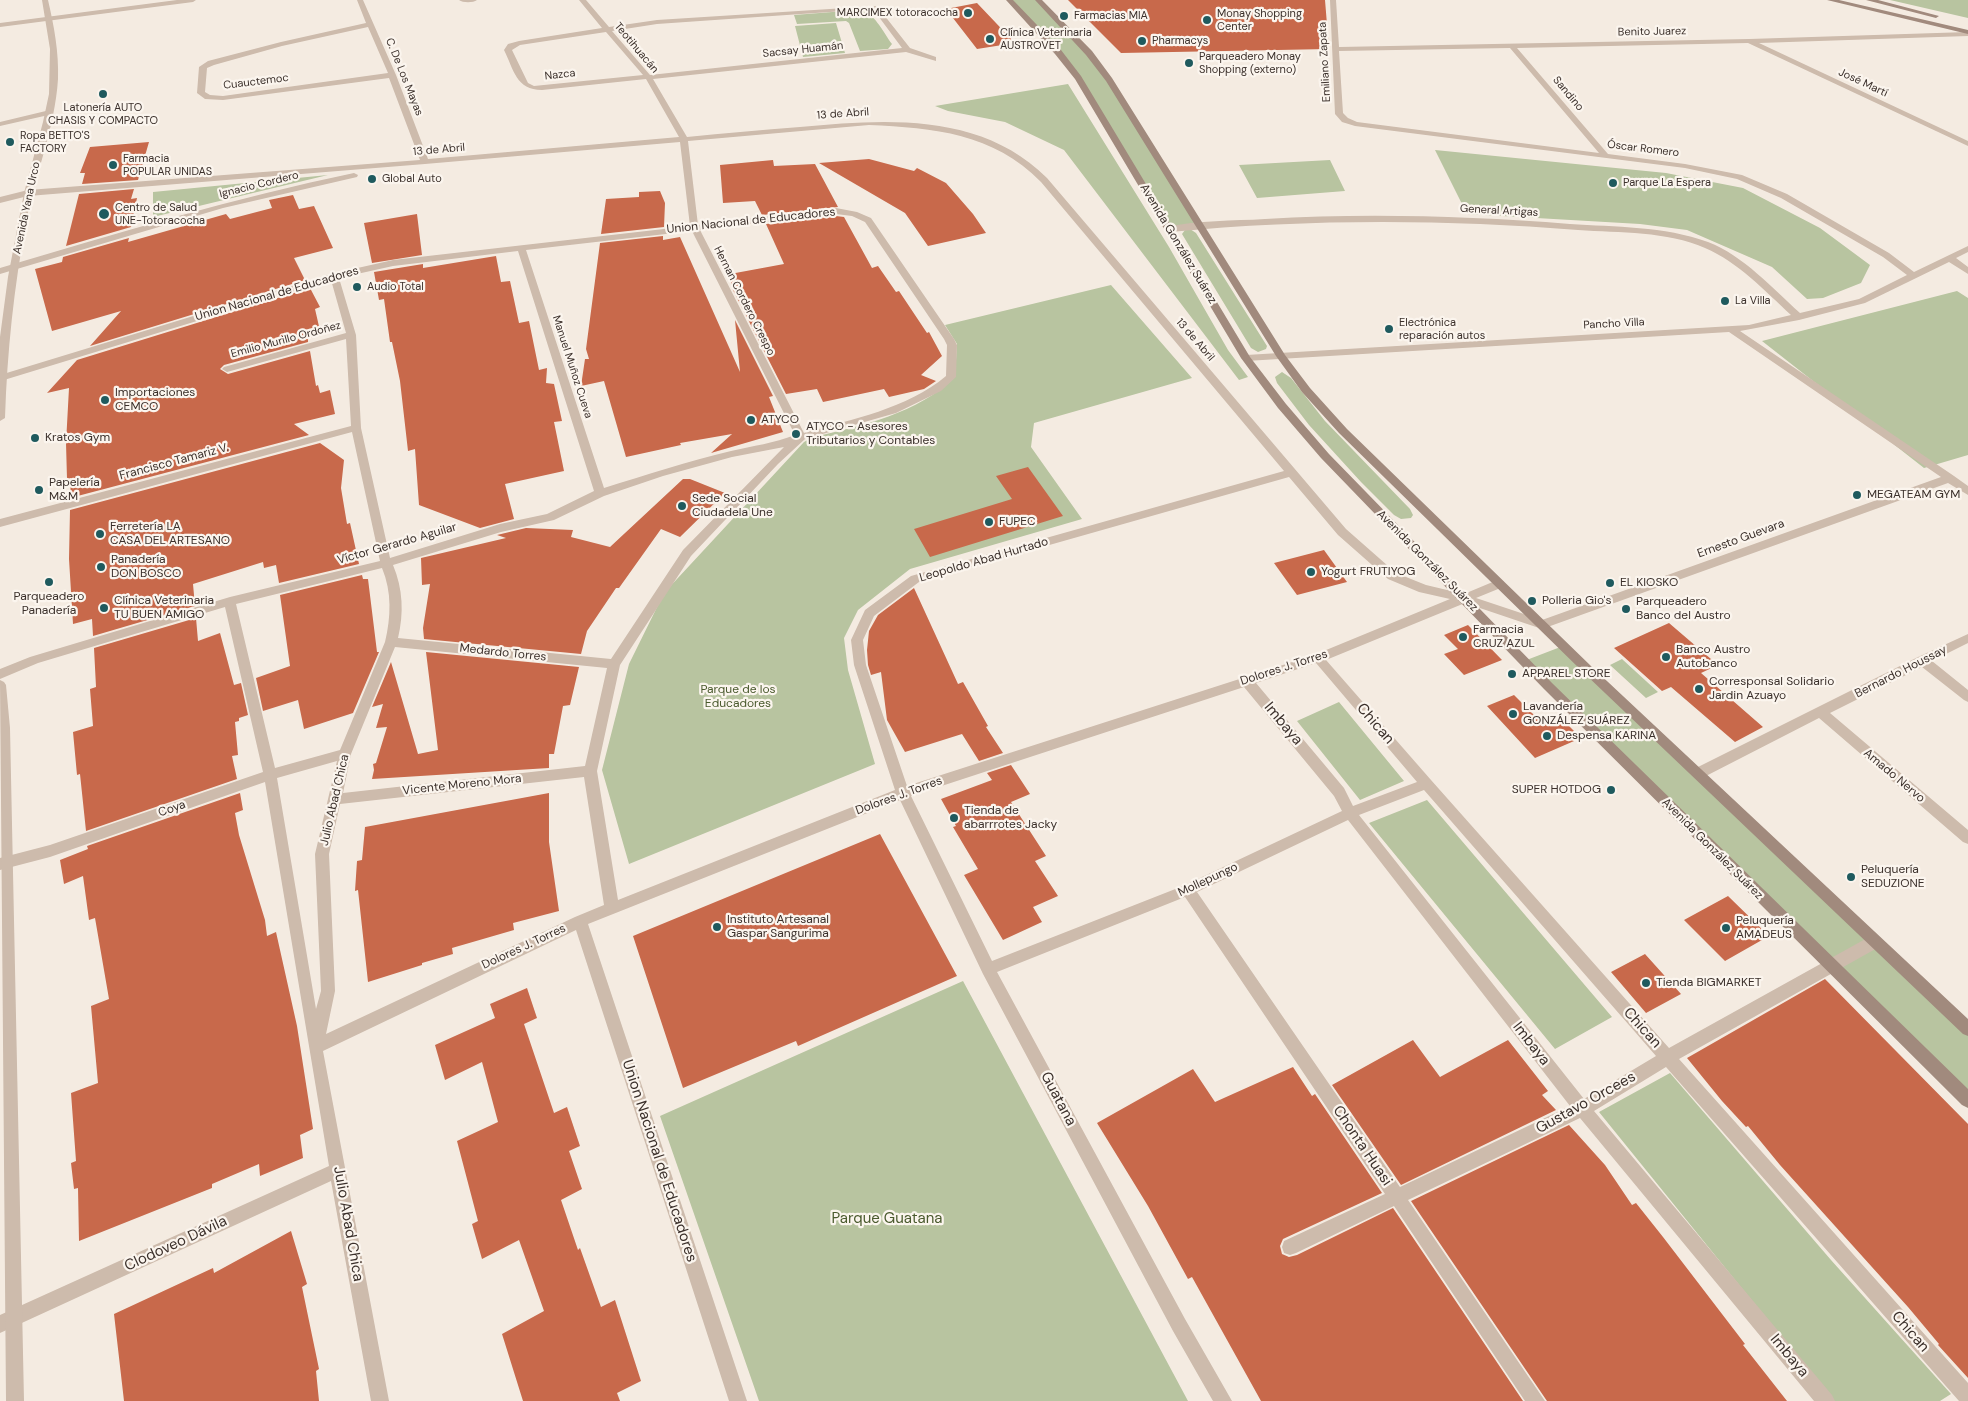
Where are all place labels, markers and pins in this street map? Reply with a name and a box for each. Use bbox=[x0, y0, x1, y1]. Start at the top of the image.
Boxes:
place label: MARCIMEX totoracocha bbox=[837, 6, 958, 20]
marker: MARCIMEX totoracocha bbox=[962, 7, 974, 19]
place label: Monay Shopping Center bbox=[1217, 7, 1302, 33]
place label: Farmacias MIA bbox=[1074, 9, 1148, 23]
marker: Farmacias MIA bbox=[1058, 10, 1070, 22]
marker: Monay Shopping Center bbox=[1201, 14, 1213, 26]
place label: Clínica Veterinaria AUSTROVET bbox=[1000, 26, 1092, 52]
marker: Clínica Veterinaria AUSTROVET bbox=[984, 33, 996, 45]
place label: Pharmacys bbox=[1152, 34, 1208, 48]
marker: Pharmacys bbox=[1136, 35, 1148, 47]
place label: Parqueadero Monay Shopping (externo) bbox=[1199, 50, 1301, 76]
marker: Parqueadero Monay Shopping (externo) bbox=[1183, 57, 1195, 69]
marker: Latonería AUTO CHASIS Y COMPACTO bbox=[97, 88, 109, 100]
place label: Latonería AUTO CHASIS Y COMPACTO bbox=[48, 101, 158, 127]
place label: Ropa BETTO'S FACTORY bbox=[20, 129, 90, 155]
marker: Ropa BETTO'S FACTORY bbox=[4, 136, 16, 148]
place label: Farmacia POPULAR UNIDAS bbox=[123, 152, 212, 178]
marker: Farmacia POPULAR UNIDAS bbox=[107, 159, 119, 171]
place label: Global Auto bbox=[382, 172, 442, 186]
marker: Global Auto bbox=[366, 173, 378, 185]
place label: Parque La Espera bbox=[1623, 176, 1711, 190]
marker: Parque La Espera bbox=[1607, 177, 1619, 189]
place label: Centro de Salud UNE-Totoracocha bbox=[115, 201, 205, 227]
marker: Centro de Salud UNE-Totoracocha bbox=[97, 207, 111, 221]
place label: Audio Total bbox=[367, 280, 424, 294]
marker: Audio Total bbox=[351, 281, 363, 293]
place label: La Villa bbox=[1735, 294, 1771, 308]
marker: La Villa bbox=[1719, 295, 1731, 307]
place label: Electrónica reparación autos bbox=[1399, 316, 1485, 342]
marker: Electrónica reparación autos bbox=[1383, 323, 1395, 335]
place label: Importaciones CEMCO bbox=[115, 386, 195, 414]
marker: Importaciones CEMCO bbox=[99, 394, 111, 406]
place label: ATYCO bbox=[761, 413, 799, 427]
marker: ATYCO bbox=[745, 414, 757, 426]
place label: ATYCO - Asesores Tributarios y Contables bbox=[806, 420, 935, 448]
marker: ATYCO - Asesores Tributarios y Contables bbox=[790, 428, 802, 440]
place label: Kratos Gym bbox=[45, 431, 110, 445]
marker: Kratos Gym bbox=[29, 432, 41, 444]
place label: Papelería M&M bbox=[49, 476, 100, 504]
marker: Papelería M&M bbox=[33, 484, 45, 496]
place label: MEGATEAM GYM bbox=[1867, 488, 1960, 502]
marker: MEGATEAM GYM bbox=[1851, 489, 1863, 501]
place label: Sede Social Ciudadela Une bbox=[692, 492, 773, 520]
marker: Sede Social Ciudadela Une bbox=[676, 500, 688, 512]
place label: FUPEC bbox=[999, 515, 1036, 529]
marker: FUPEC bbox=[983, 516, 995, 528]
place label: Ferretería LA CASA DEL ARTESANO bbox=[110, 520, 230, 548]
marker: Ferretería LA CASA DEL ARTESANO bbox=[94, 528, 106, 540]
place label: Panadería DON BOSCO bbox=[111, 553, 181, 581]
marker: Panadería DON BOSCO bbox=[95, 561, 107, 573]
place label: Yogurt FRUTIYOG bbox=[1321, 565, 1415, 579]
marker: Yogurt FRUTIYOG bbox=[1305, 566, 1317, 578]
marker: Parqueadero Panadería bbox=[43, 576, 55, 588]
place label: EL KIOSKO bbox=[1620, 576, 1678, 590]
marker: EL KIOSKO bbox=[1604, 577, 1616, 589]
place label: Parqueadero Panadería bbox=[14, 590, 84, 618]
place label: Clínica Veterinaria TU BUEN AMIGO bbox=[114, 594, 214, 622]
place label: Polleria Gio's bbox=[1542, 594, 1611, 608]
marker: Polleria Gio's bbox=[1526, 595, 1538, 607]
place label: Parqueadero Banco del Austro bbox=[1636, 595, 1731, 623]
marker: Clínica Veterinaria TU BUEN AMIGO bbox=[98, 602, 110, 614]
marker: Parqueadero Banco del Austro bbox=[1620, 603, 1632, 615]
place label: Farmacia CRUZ AZUL bbox=[1473, 623, 1535, 651]
marker: Farmacia CRUZ AZUL bbox=[1457, 631, 1469, 643]
place label: Banco Austro Autobanco bbox=[1676, 643, 1750, 671]
marker: Banco Austro Autobanco bbox=[1660, 651, 1672, 663]
place label: APPAREL STORE bbox=[1522, 667, 1610, 681]
marker: APPAREL STORE bbox=[1506, 668, 1518, 680]
place label: Corresponsal Solidario Jardin Azuayo bbox=[1709, 675, 1834, 703]
marker: Corresponsal Solidario Jardin Azuayo bbox=[1693, 683, 1705, 695]
place label: Lavandería GONZÁLEZ SUÁREZ bbox=[1523, 700, 1630, 728]
marker: Lavandería GONZÁLEZ SUÁREZ bbox=[1507, 708, 1519, 720]
place label: Despensa KARINA bbox=[1557, 729, 1656, 743]
marker: Despensa KARINA bbox=[1541, 730, 1553, 742]
place label: SUPER HOTDOG bbox=[1512, 783, 1601, 797]
marker: SUPER HOTDOG bbox=[1605, 784, 1617, 796]
place label: Tienda de abarrrotes Jacky bbox=[964, 804, 1057, 832]
marker: Tienda de abarrrotes Jacky bbox=[948, 812, 960, 824]
place label: Peluquería SEDUZIONE bbox=[1861, 863, 1925, 891]
marker: Peluquería SEDUZIONE bbox=[1845, 871, 1857, 883]
place label: Instituto Artesanal Gaspar Sangurima bbox=[727, 913, 829, 941]
place label: Peluquería AMADEUS bbox=[1736, 914, 1794, 942]
marker: Instituto Artesanal Gaspar Sangurima bbox=[711, 921, 723, 933]
marker: Peluquería AMADEUS bbox=[1720, 922, 1732, 934]
place label: Tienda BIGMARKET bbox=[1656, 976, 1761, 990]
marker: Tienda BIGMARKET bbox=[1640, 977, 1652, 989]

